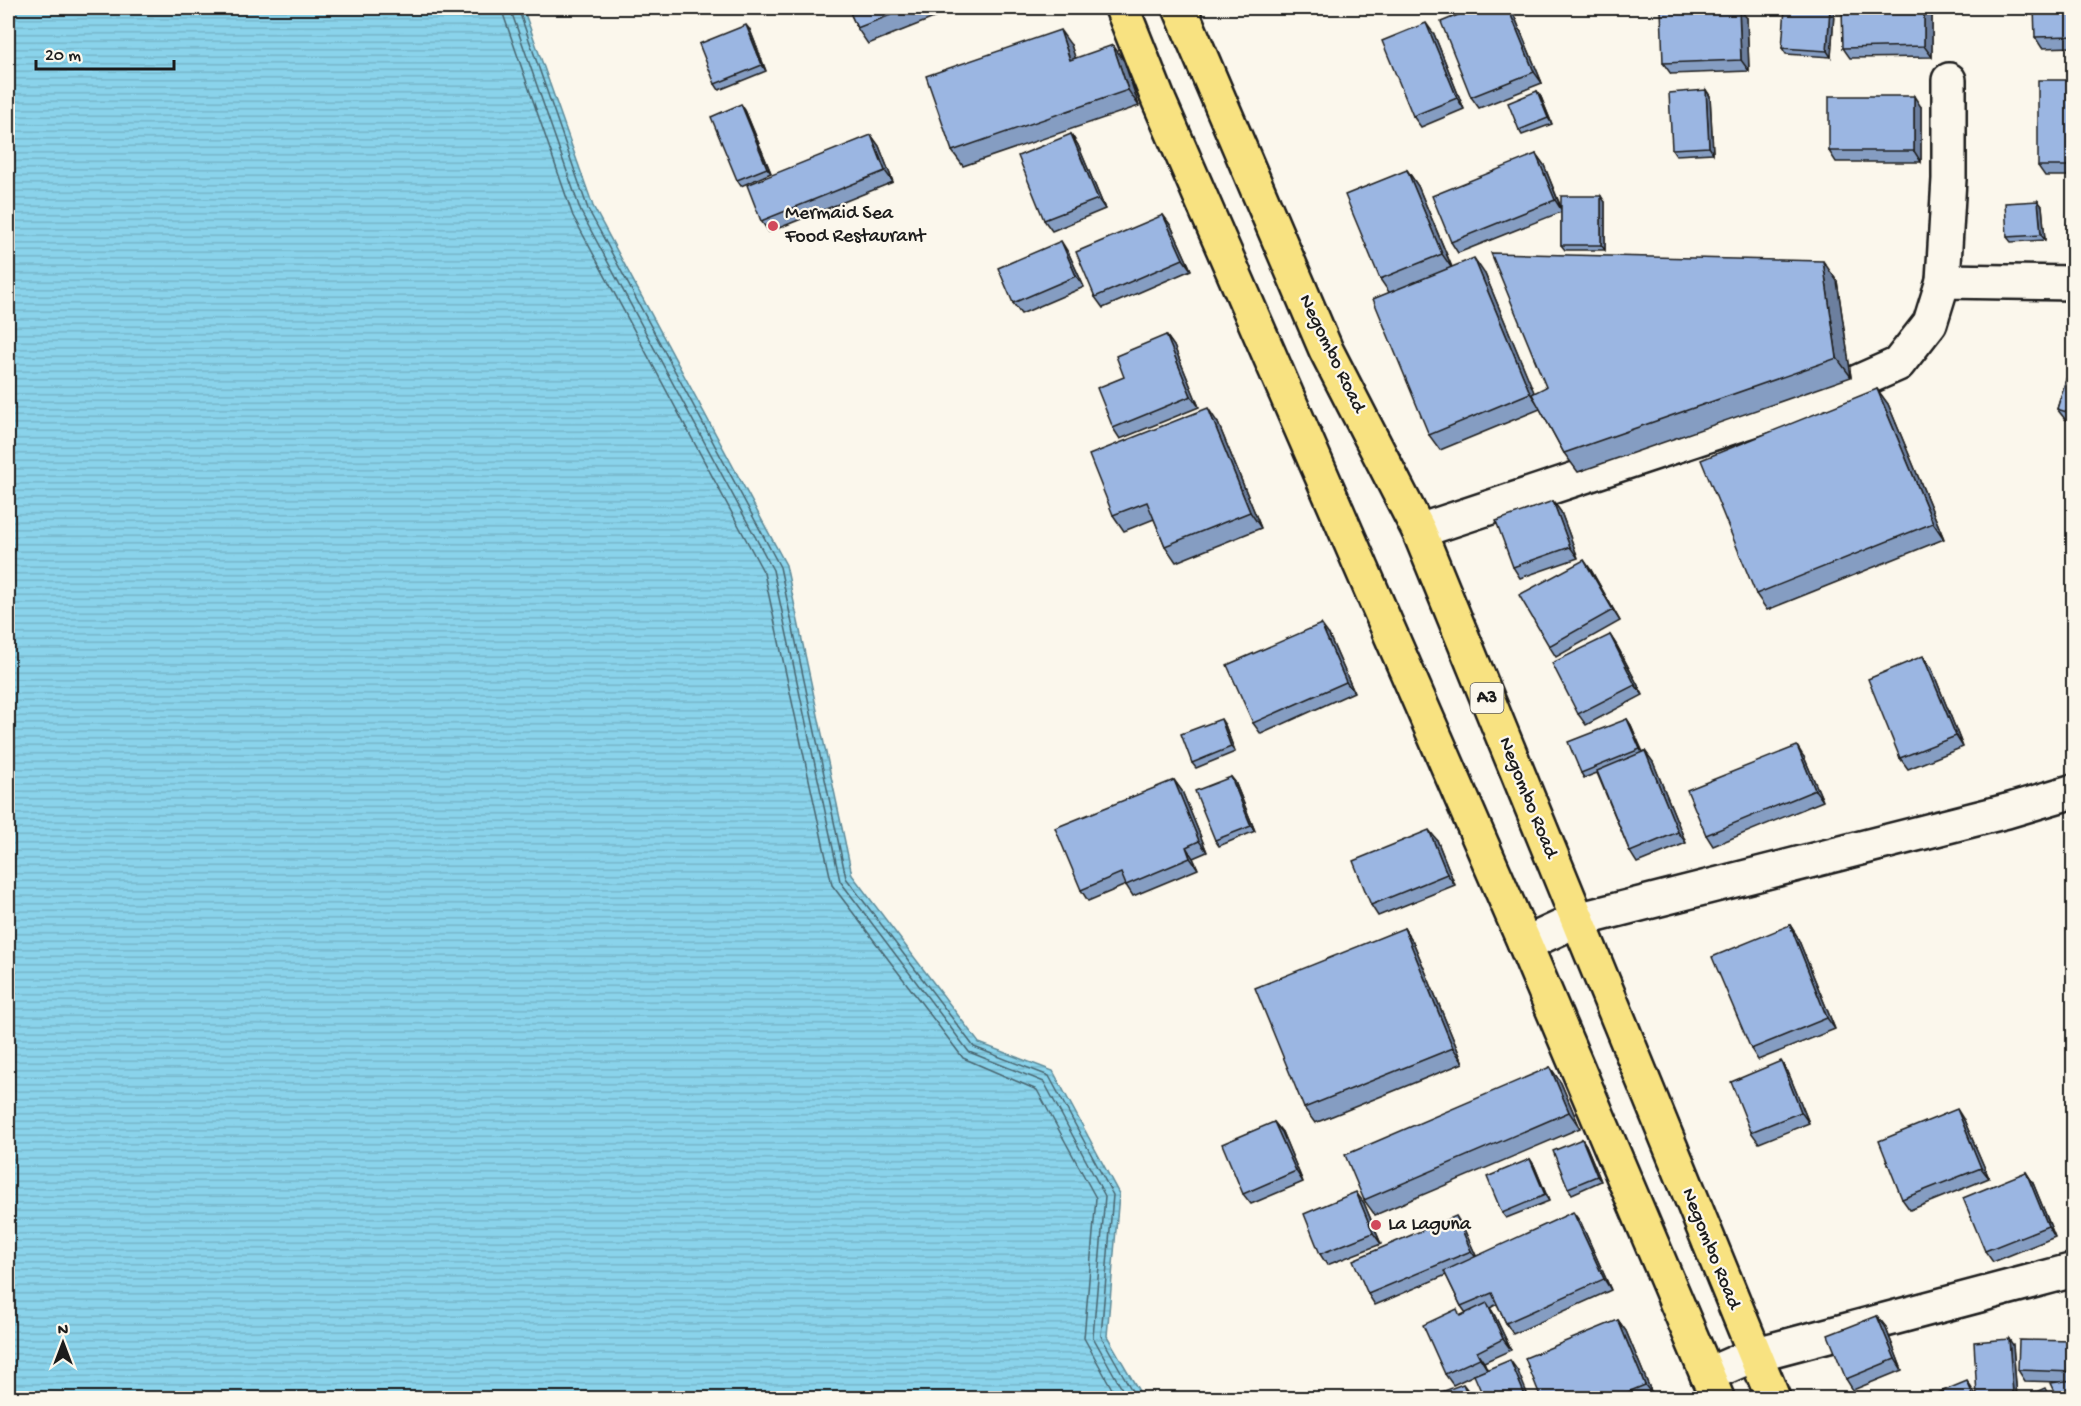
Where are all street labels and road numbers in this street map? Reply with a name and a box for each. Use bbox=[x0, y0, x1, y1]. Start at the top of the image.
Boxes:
street label: Negombo Road bbox=[1292, 291, 1371, 419]
road number: A3 bbox=[1470, 683, 1504, 713]
street label: Negombo Road bbox=[1492, 734, 1563, 864]
street label: Negombo Road bbox=[1675, 1185, 1746, 1315]

